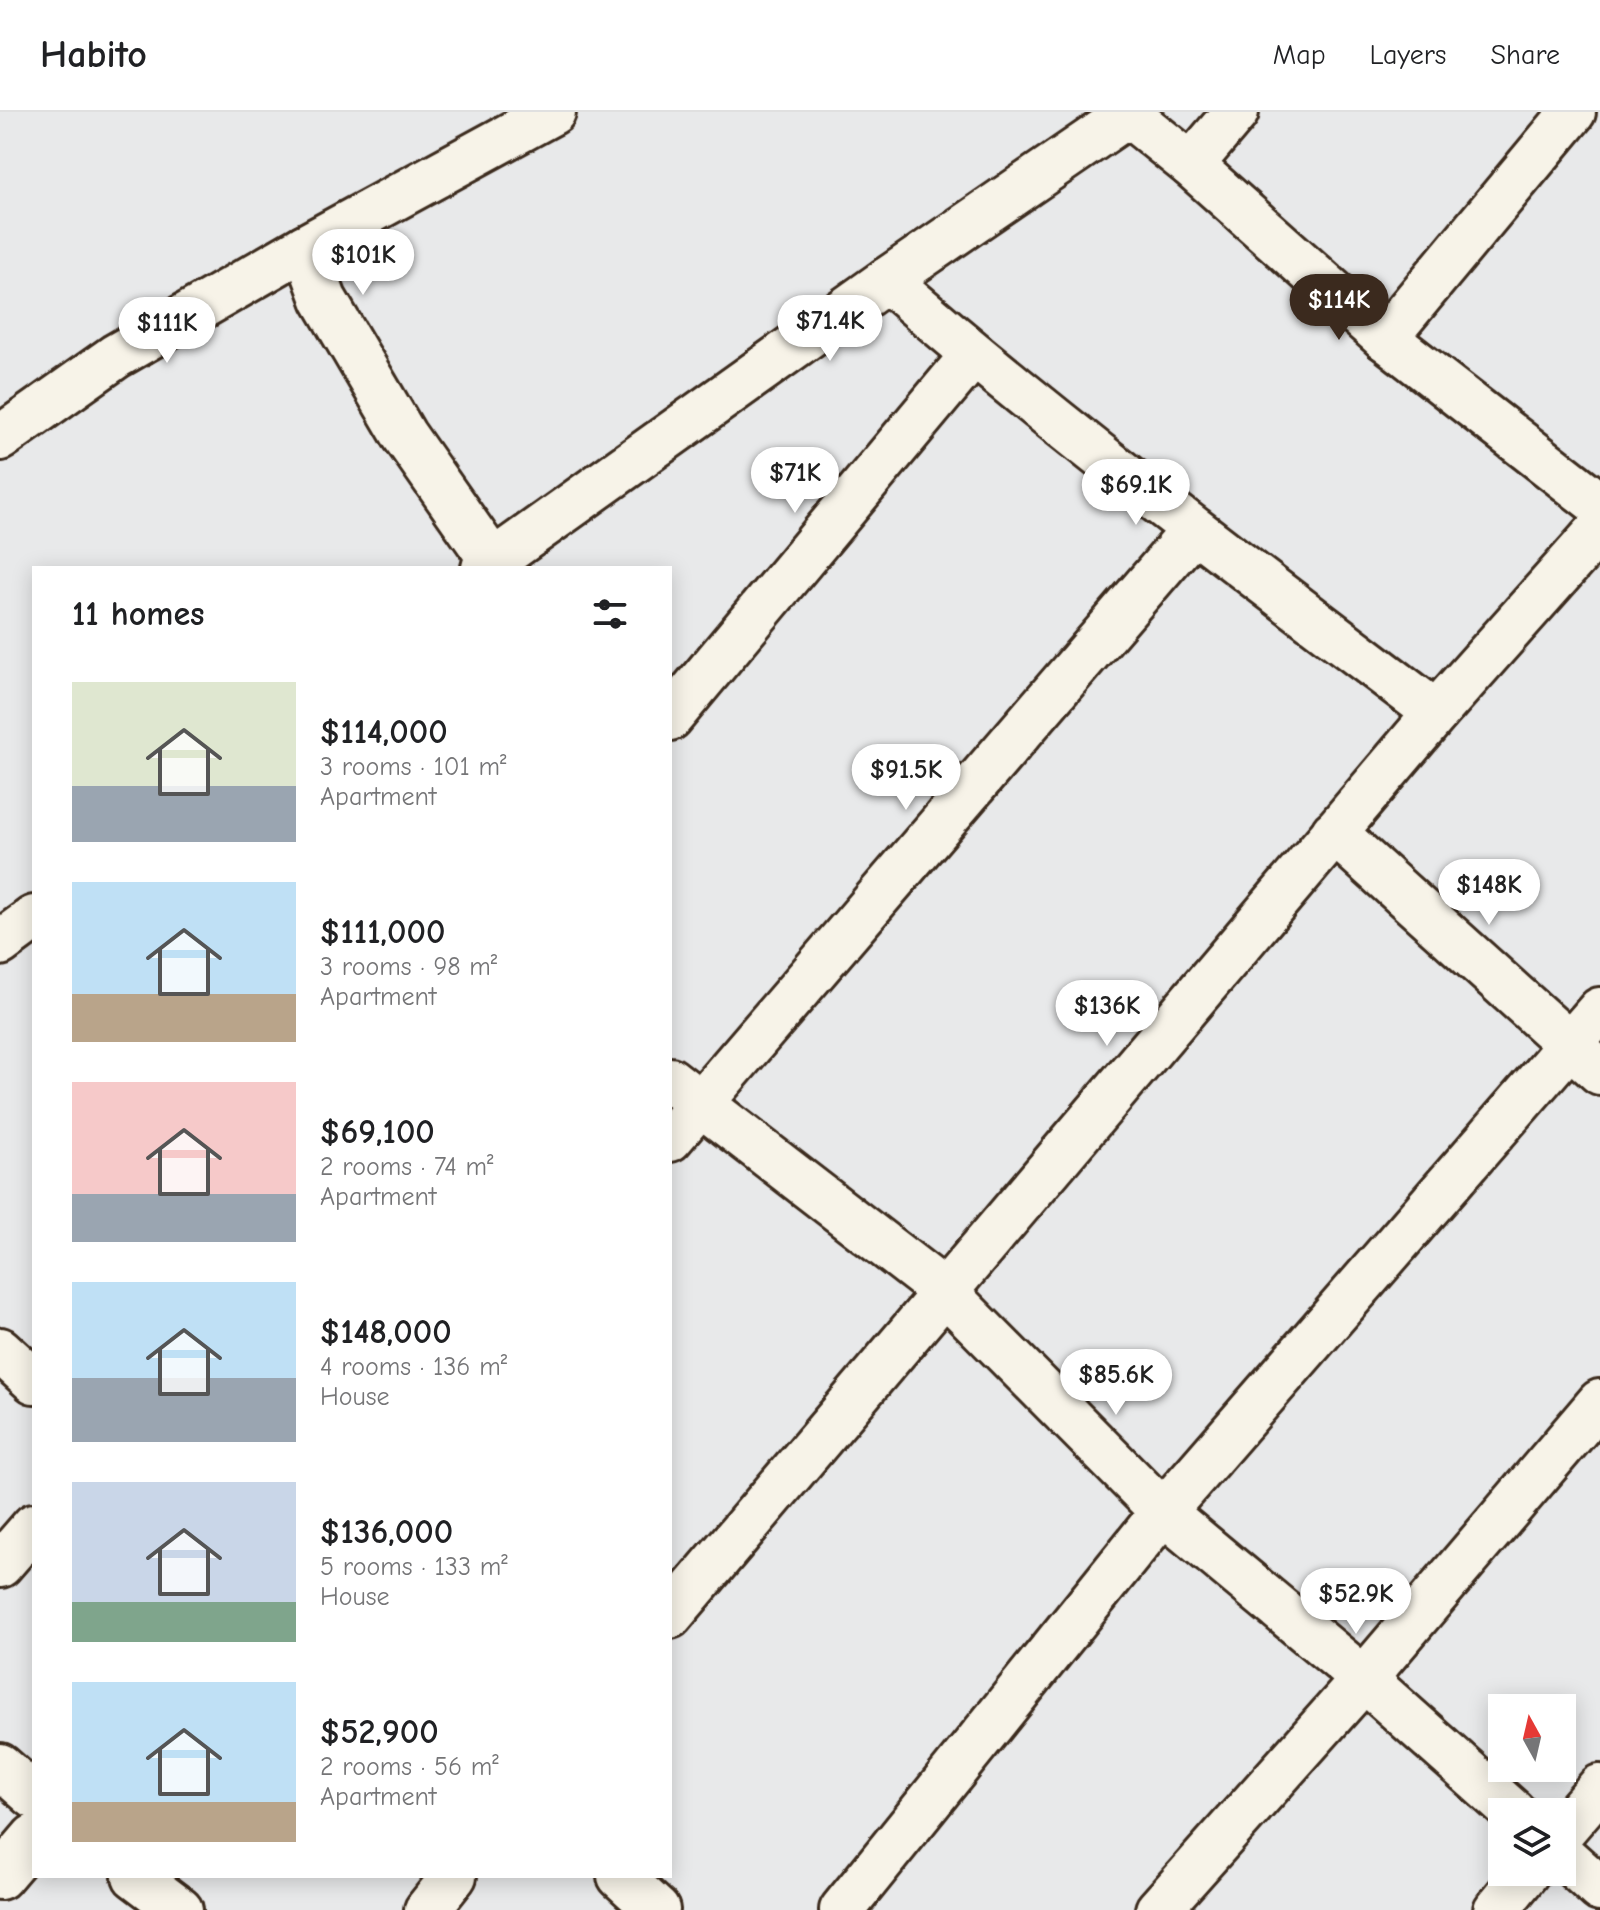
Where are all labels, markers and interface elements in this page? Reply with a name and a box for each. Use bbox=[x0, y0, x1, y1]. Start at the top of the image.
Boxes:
text: Habito bbox=[40, 33, 147, 77]
text: Map bbox=[1273, 39, 1326, 71]
text: Layers bbox=[1370, 39, 1446, 71]
text: Share bbox=[1490, 39, 1560, 71]
pin: $101K bbox=[307, 229, 419, 297]
text: $101K bbox=[330, 240, 396, 270]
pin: $114K bbox=[1283, 274, 1395, 342]
text: $114K bbox=[1308, 285, 1370, 315]
pin: $71.4K bbox=[765, 295, 895, 363]
pin: $111K bbox=[111, 297, 223, 365]
text: $71.4K bbox=[795, 306, 865, 336]
text: $111K bbox=[137, 308, 197, 338]
pin: $71K bbox=[748, 447, 842, 515]
text: $71K bbox=[769, 458, 821, 488]
pin: $69.1K bbox=[1071, 459, 1201, 527]
text: $69.1K bbox=[1100, 470, 1172, 500]
icon: filters bbox=[588, 592, 632, 636]
text: 11 homes bbox=[72, 594, 205, 634]
text: $114,000 bbox=[320, 712, 448, 752]
icon: home bbox=[136, 714, 232, 810]
pin: $91.5K bbox=[841, 744, 971, 812]
text: 3 rooms · 101 m² bbox=[320, 752, 507, 782]
text: $91.5K bbox=[870, 755, 942, 785]
text: Apartment bbox=[320, 782, 436, 812]
pin: $148K bbox=[1433, 859, 1545, 927]
text: $148K bbox=[1456, 870, 1522, 900]
text: $111,000 bbox=[320, 912, 445, 952]
icon: home bbox=[136, 914, 232, 1010]
text: 3 rooms · 98 m² bbox=[320, 952, 497, 982]
pin: $136K bbox=[1051, 980, 1163, 1048]
text: Apartment bbox=[320, 982, 436, 1012]
text: $136K bbox=[1074, 991, 1140, 1021]
text: $69,100 bbox=[320, 1112, 435, 1152]
icon: home bbox=[136, 1114, 232, 1210]
text: 2 rooms · 74 m² bbox=[320, 1152, 493, 1182]
text: Apartment bbox=[320, 1182, 436, 1212]
text: $148,000 bbox=[320, 1312, 452, 1352]
icon: home bbox=[136, 1314, 232, 1410]
pin: $85.6K bbox=[1051, 1349, 1181, 1417]
text: 4 rooms · 136 m² bbox=[320, 1352, 507, 1382]
text: $85.6K bbox=[1078, 1360, 1154, 1390]
text: House bbox=[320, 1382, 390, 1412]
text: $136,000 bbox=[320, 1512, 453, 1552]
icon: home bbox=[136, 1514, 232, 1610]
text: 5 rooms · 133 m² bbox=[320, 1552, 508, 1582]
pin: $52.9K bbox=[1291, 1568, 1421, 1636]
text: $52.9K bbox=[1318, 1579, 1394, 1609]
text: House bbox=[320, 1582, 390, 1612]
north arrow bbox=[1488, 1694, 1576, 1782]
map controls bbox=[1488, 1694, 1576, 1886]
text: $52,900 bbox=[320, 1712, 439, 1752]
icon: home bbox=[136, 1714, 232, 1810]
text: 2 rooms · 56 m² bbox=[320, 1752, 499, 1782]
text: Apartment bbox=[320, 1782, 436, 1812]
button: layers bbox=[1488, 1798, 1576, 1886]

